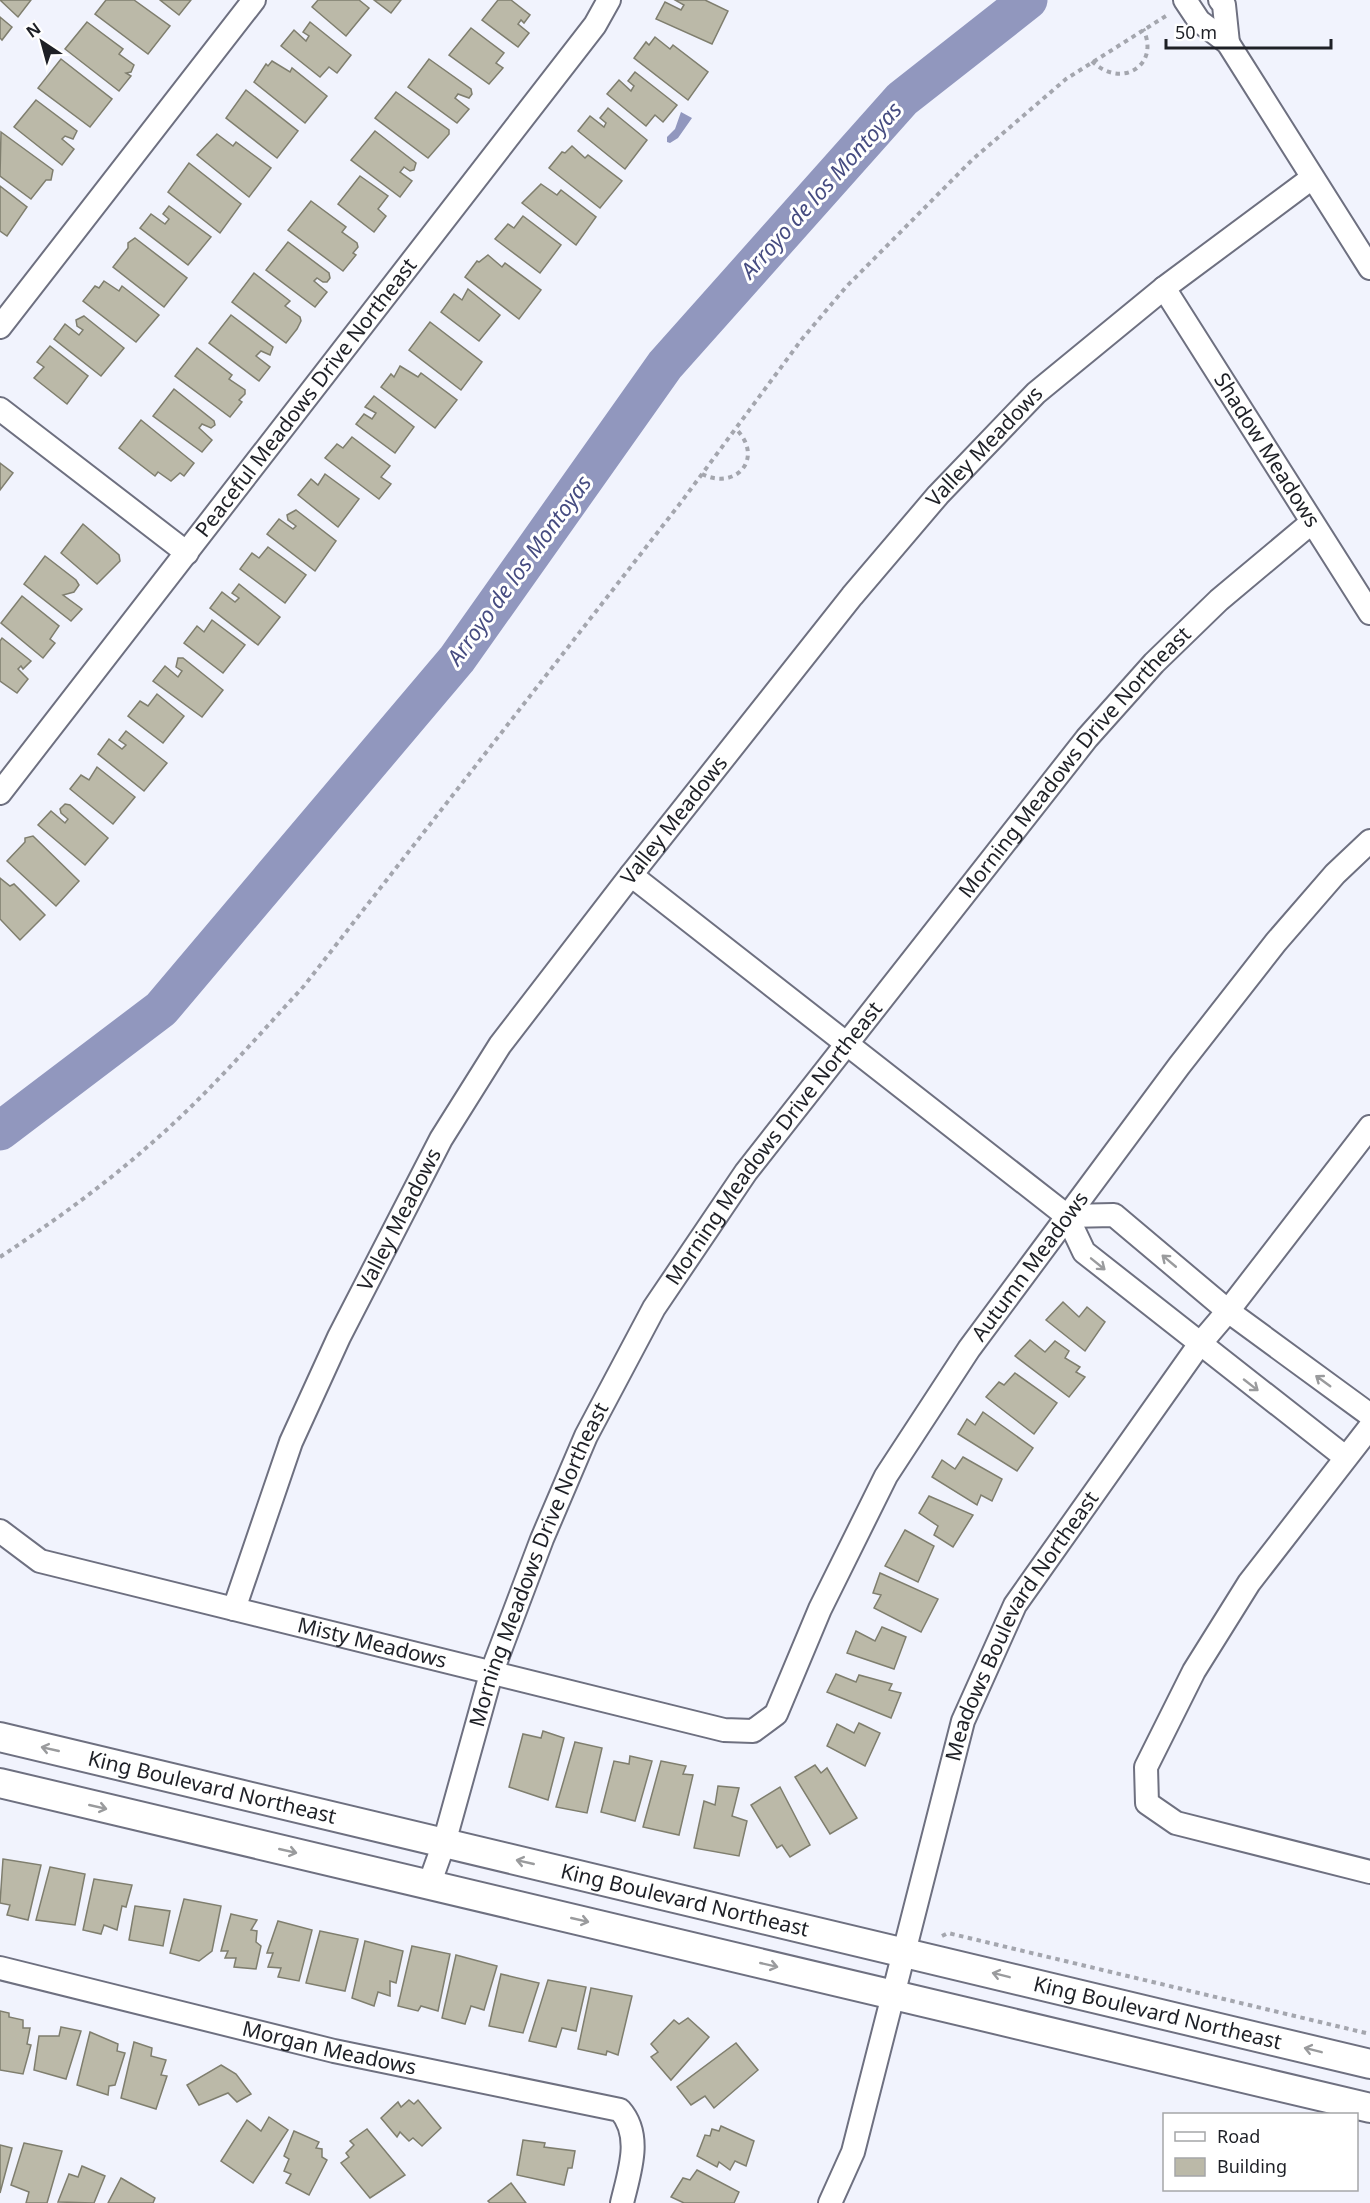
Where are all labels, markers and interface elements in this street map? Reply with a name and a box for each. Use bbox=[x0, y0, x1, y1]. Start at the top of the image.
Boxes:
north arrow bbox=[12, 12, 72, 72]
scale bar bbox=[1166, 12, 1331, 50]
text: N bbox=[21, 17, 45, 43]
text: 50 m bbox=[1175, 20, 1217, 44]
water label: Arroyo de los Montoyas bbox=[732, 94, 908, 285]
street label: Peaceful Meadows Drive Northeast bbox=[188, 251, 423, 543]
street label: Shadow Meadows bbox=[1208, 367, 1327, 532]
street label: Valley Meadows bbox=[919, 380, 1048, 512]
water label: Arroyo de los Montoyas bbox=[438, 468, 598, 672]
street label: Morning Meadows Drive Northeast bbox=[952, 620, 1197, 903]
street label: Valley Meadows bbox=[614, 749, 733, 890]
street label: Morning Meadows Drive Northeast bbox=[659, 995, 888, 1290]
street label: Valley Meadows bbox=[350, 1143, 447, 1295]
street label: Autumn Meadows bbox=[965, 1185, 1094, 1346]
one-way arrow bbox=[1162, 1254, 1177, 1268]
one-way arrow bbox=[1090, 1257, 1106, 1270]
one-way arrow bbox=[1315, 1374, 1331, 1387]
one-way arrow bbox=[1243, 1378, 1259, 1391]
street label: Morning Meadows Drive Northeast bbox=[462, 1397, 615, 1730]
street label: Meadows Boulevard Northeast bbox=[938, 1485, 1105, 1764]
street label: Misty Meadows bbox=[295, 1610, 450, 1674]
one-way arrow bbox=[40, 1742, 59, 1754]
street label: King Boulevard Northeast bbox=[85, 1743, 340, 1830]
one-way arrow bbox=[88, 1801, 107, 1813]
one-way arrow bbox=[278, 1846, 297, 1858]
one-way arrow bbox=[516, 1855, 535, 1867]
street label: King Boulevard Northeast bbox=[558, 1856, 812, 1943]
one-way arrow bbox=[570, 1915, 589, 1927]
one-way arrow bbox=[760, 1960, 779, 1972]
one-way arrow bbox=[992, 1968, 1011, 1980]
street label: King Boulevard Northeast bbox=[1031, 1969, 1285, 2056]
street label: Morgan Meadows bbox=[240, 2014, 419, 2081]
one-way arrow bbox=[1304, 2044, 1323, 2056]
legend bbox=[1163, 2113, 1358, 2191]
text: Road bbox=[1217, 2124, 1260, 2148]
text: Building bbox=[1217, 2154, 1287, 2178]

